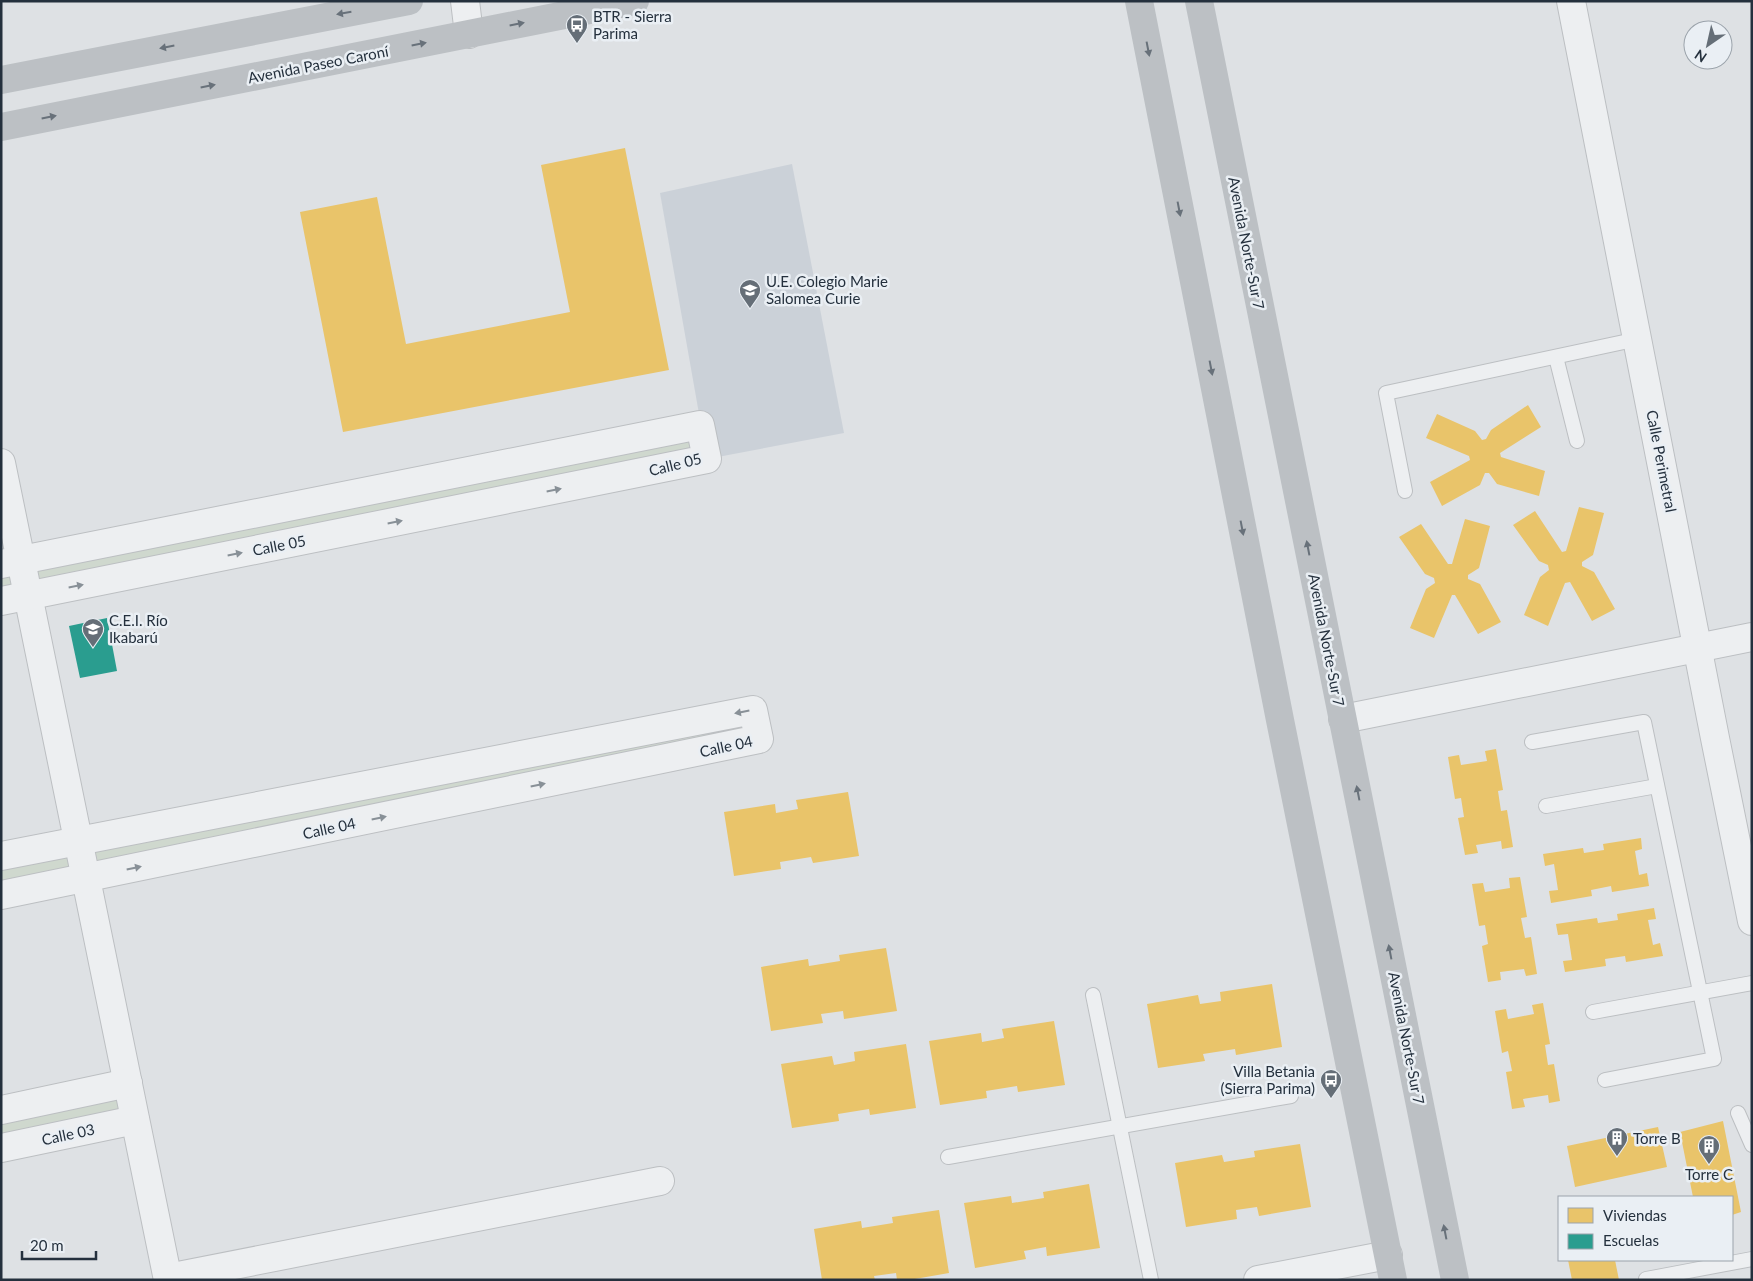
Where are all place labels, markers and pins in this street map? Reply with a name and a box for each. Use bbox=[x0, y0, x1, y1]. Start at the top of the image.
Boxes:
place label: BTR - Sierra Parima bbox=[593, 7, 672, 42]
bus stop icon: BTR - Sierra Parima bbox=[565, 13, 589, 44]
place label: U.E. Colegio Marie Salomea Curie bbox=[766, 272, 888, 307]
school or university icon: U.E. Colegio Marie Salomea Curie bbox=[738, 278, 762, 309]
place label: C.E.I. Río Ikabarú bbox=[109, 611, 168, 646]
school or university icon: C.E.I. Río Ikabarú bbox=[81, 617, 105, 648]
place label: Villa Betania (Sierra Parima) bbox=[1220, 1062, 1315, 1097]
bus stop icon: Villa Betania (Sierra Parima) bbox=[1319, 1068, 1343, 1099]
building icon: Torre B bbox=[1605, 1126, 1629, 1157]
place label: Torre B bbox=[1633, 1129, 1681, 1147]
building icon: Torre C bbox=[1697, 1134, 1721, 1165]
place label: Torre C bbox=[1685, 1165, 1733, 1183]

